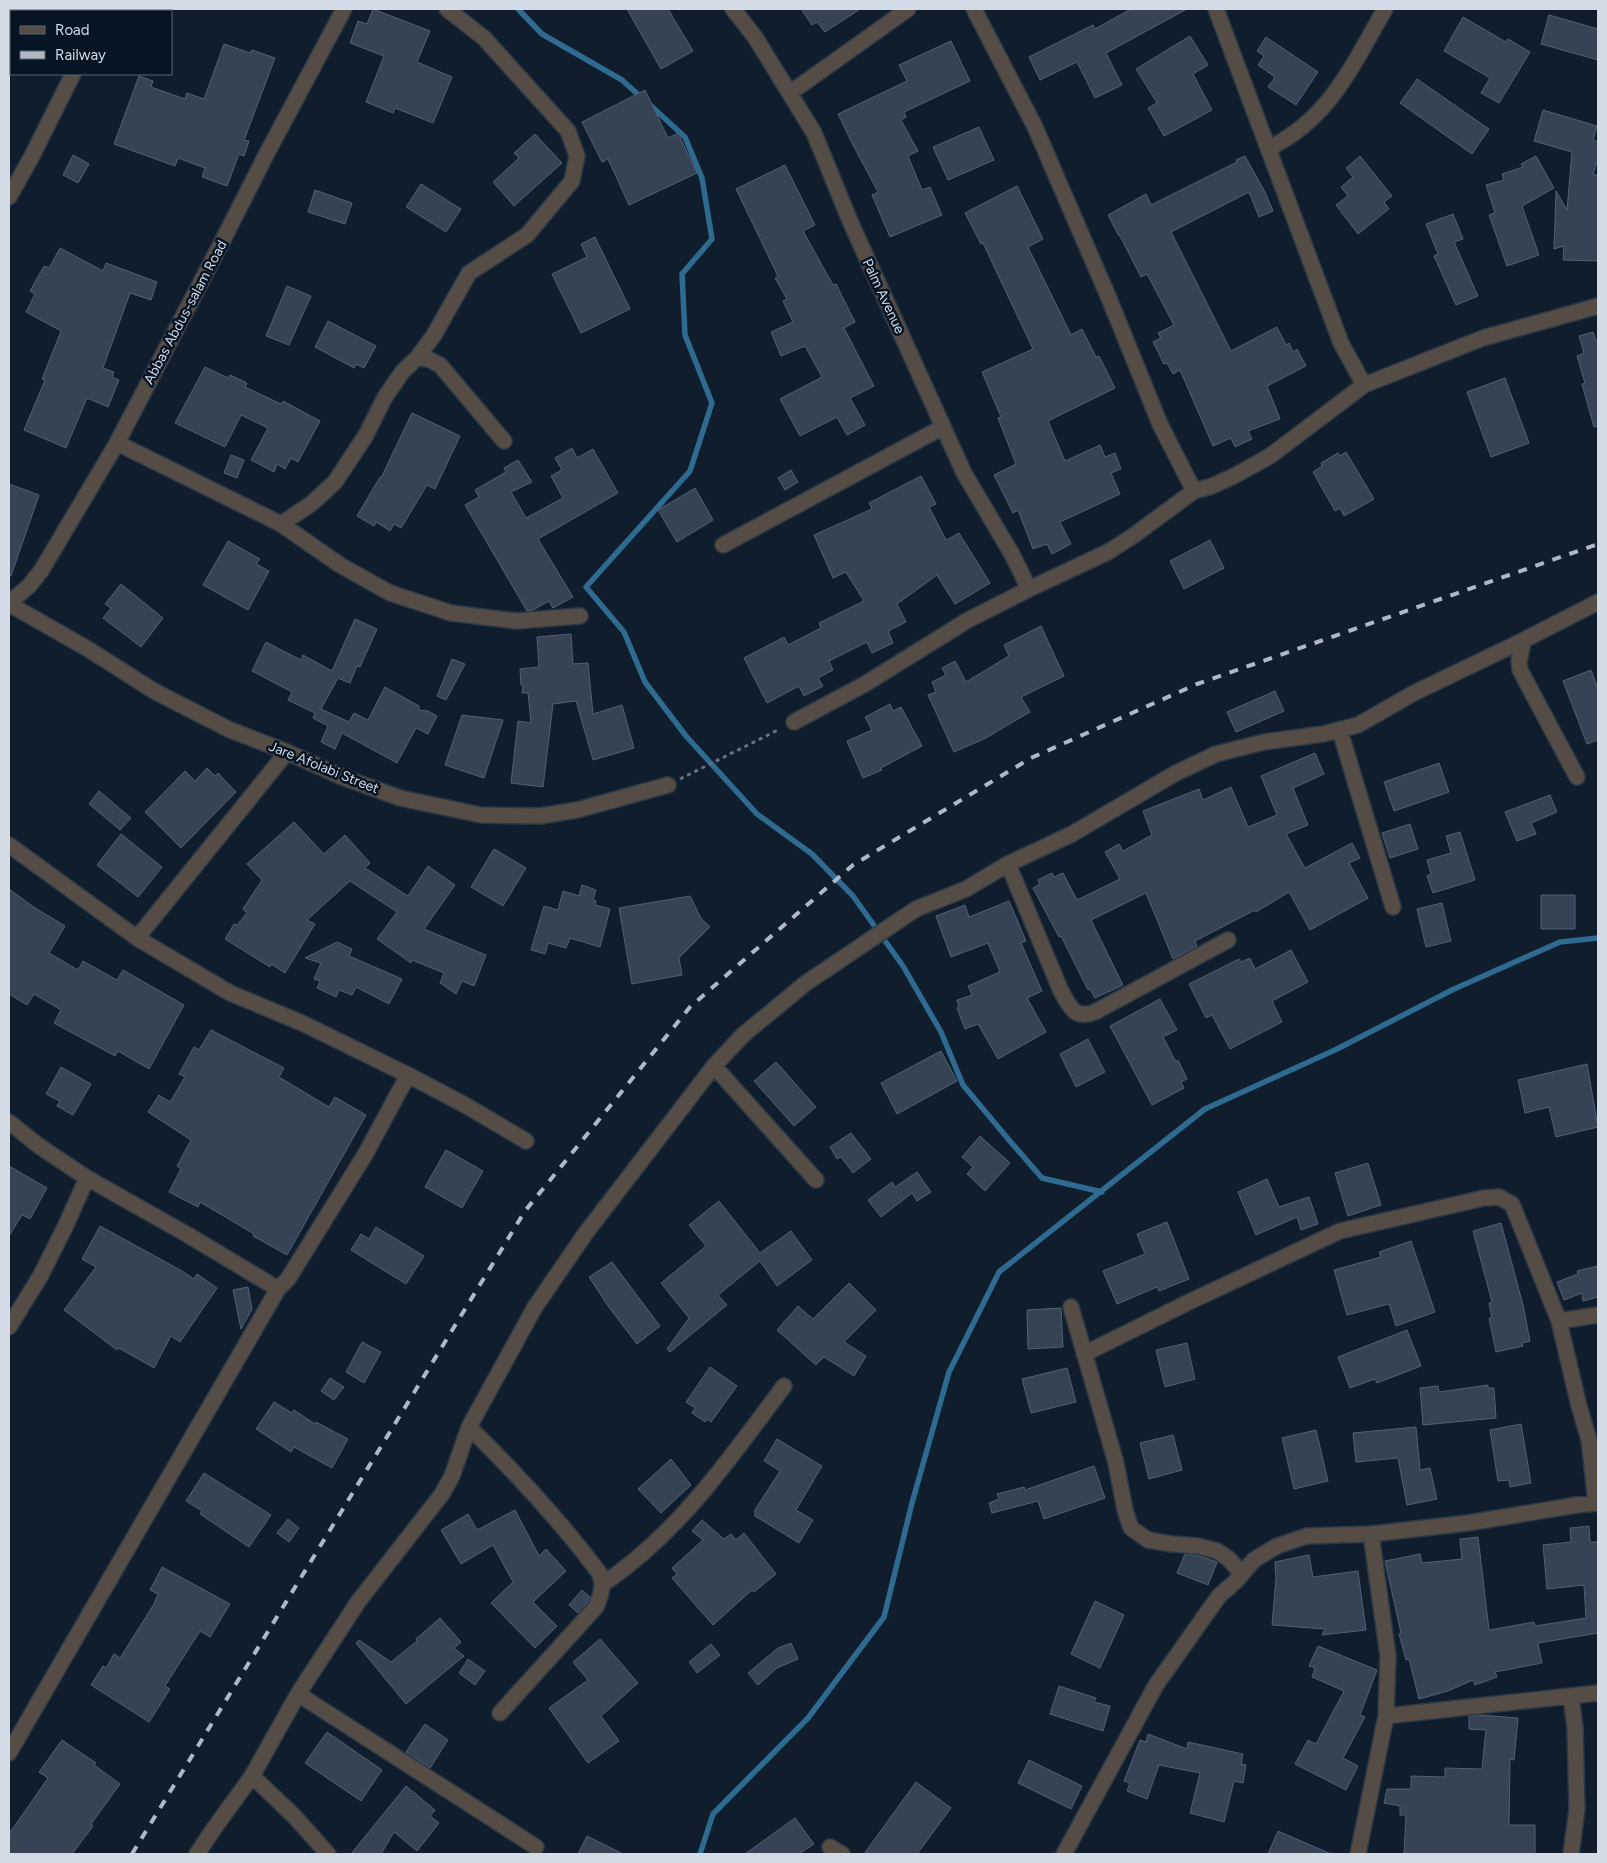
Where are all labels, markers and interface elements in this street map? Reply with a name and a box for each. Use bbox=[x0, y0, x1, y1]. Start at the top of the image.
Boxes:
legend bbox=[10, 10, 172, 75]
text: Road bbox=[55, 21, 90, 39]
text: Railway bbox=[55, 46, 106, 64]
street label: Abbas Abdus-salam Road bbox=[140, 237, 231, 387]
street label: Palm Avenue bbox=[859, 256, 908, 337]
street label: Jare Afolabi Street bbox=[266, 738, 381, 797]

